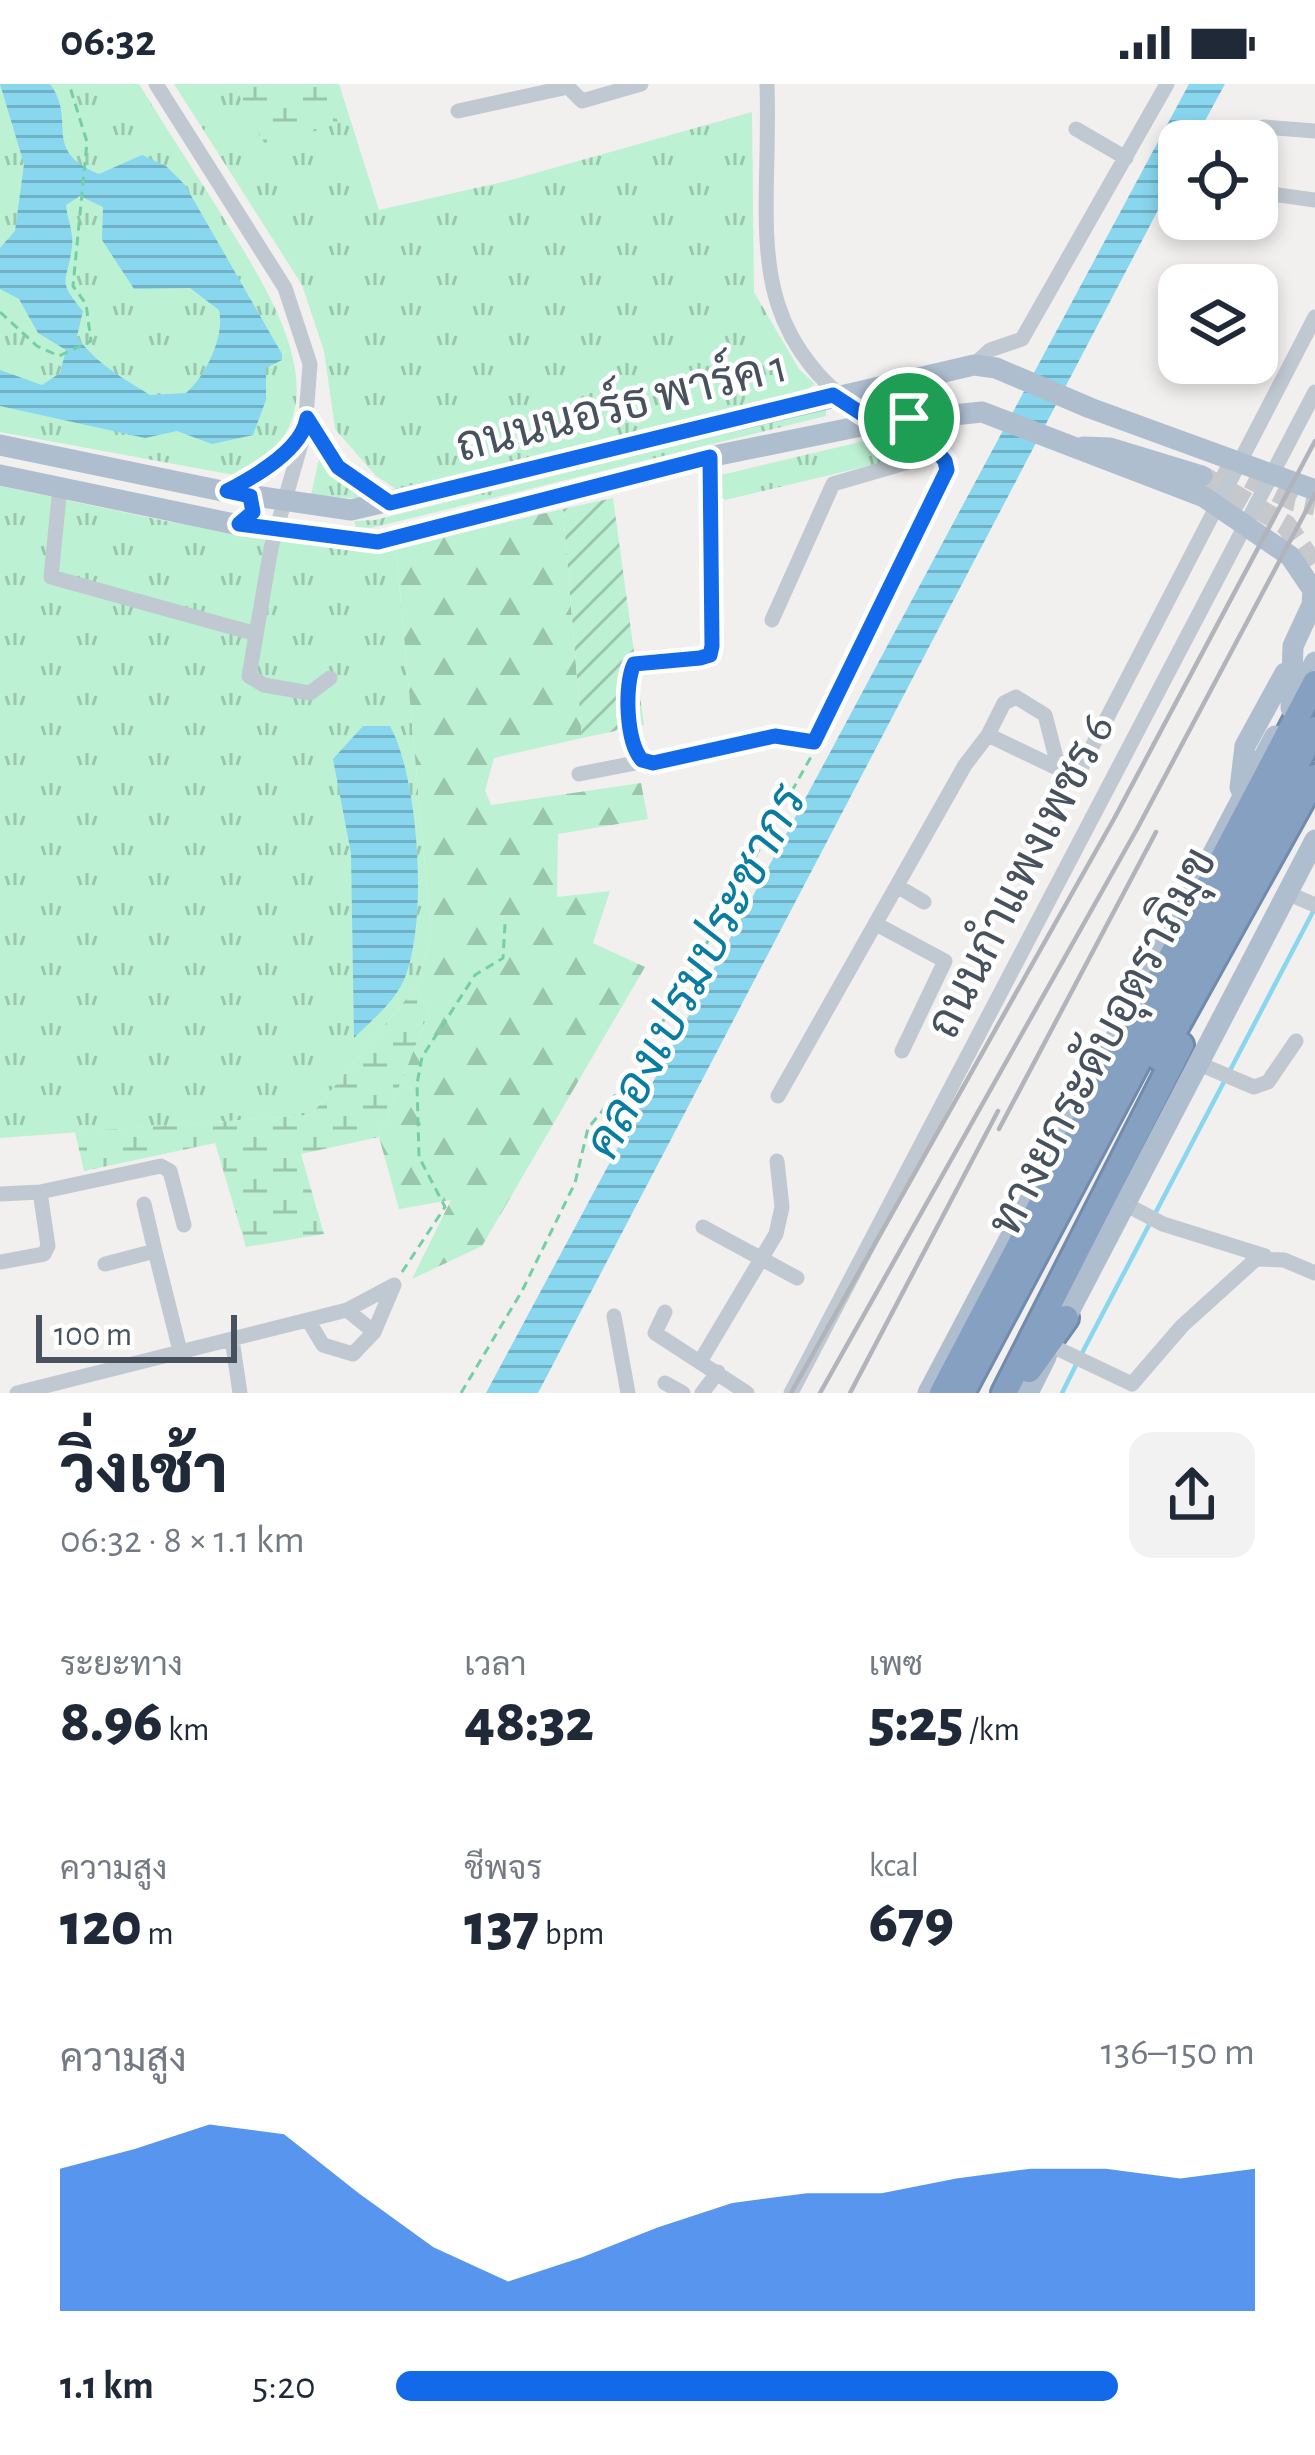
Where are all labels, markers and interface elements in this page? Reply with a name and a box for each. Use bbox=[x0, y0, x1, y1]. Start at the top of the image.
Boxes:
text: 06:32 bbox=[60, 19, 156, 64]
map controls bbox=[1158, 120, 1278, 384]
button: locate bbox=[1158, 120, 1278, 240]
button: layers bbox=[1158, 264, 1278, 384]
street label: ถนนนอร์ธ พาร์ค 1 bbox=[449, 334, 792, 471]
pin bbox=[858, 367, 960, 469]
icon: arrive bbox=[876, 385, 942, 451]
street label: ถนนกำแพงเพชร 6 bbox=[915, 704, 1124, 1046]
water label: คลองเปรมประชากร bbox=[576, 776, 816, 1167]
street label: ทางยกระดับอุตราภิมุข bbox=[976, 838, 1231, 1247]
scale bar bbox=[36, 1309, 237, 1362]
text: 100 m bbox=[54, 1319, 132, 1352]
button: share bbox=[1129, 1432, 1255, 1558]
text: วิ่งเช้า bbox=[60, 1439, 228, 1505]
text: 06:32 · 8 × 1.1 km bbox=[60, 1521, 305, 1560]
text: ระยะทาง bbox=[60, 1649, 183, 1682]
text: เวลา bbox=[464, 1649, 527, 1682]
text: เพซ bbox=[869, 1649, 923, 1682]
text: 8.96 bbox=[60, 1692, 162, 1752]
text: 48:32 bbox=[464, 1692, 594, 1752]
text: 5:25 bbox=[869, 1692, 964, 1752]
text: km bbox=[162, 1714, 209, 1747]
text: /km bbox=[964, 1714, 1020, 1747]
text: kcal bbox=[869, 1850, 919, 1883]
text: ความสูง bbox=[60, 1853, 167, 1886]
text: ชีพจร bbox=[464, 1853, 542, 1886]
text: 679 bbox=[869, 1893, 954, 1953]
text: 120 bbox=[60, 1896, 142, 1956]
text: 137 bbox=[464, 1896, 539, 1956]
text: m bbox=[142, 1918, 174, 1951]
text: bpm bbox=[539, 1918, 605, 1951]
text: 136–150 m bbox=[1101, 2033, 1255, 2072]
text: ความสูง bbox=[60, 2040, 187, 2079]
text: 1.1 km bbox=[60, 2367, 154, 2406]
text: 5:20 bbox=[252, 2367, 316, 2406]

